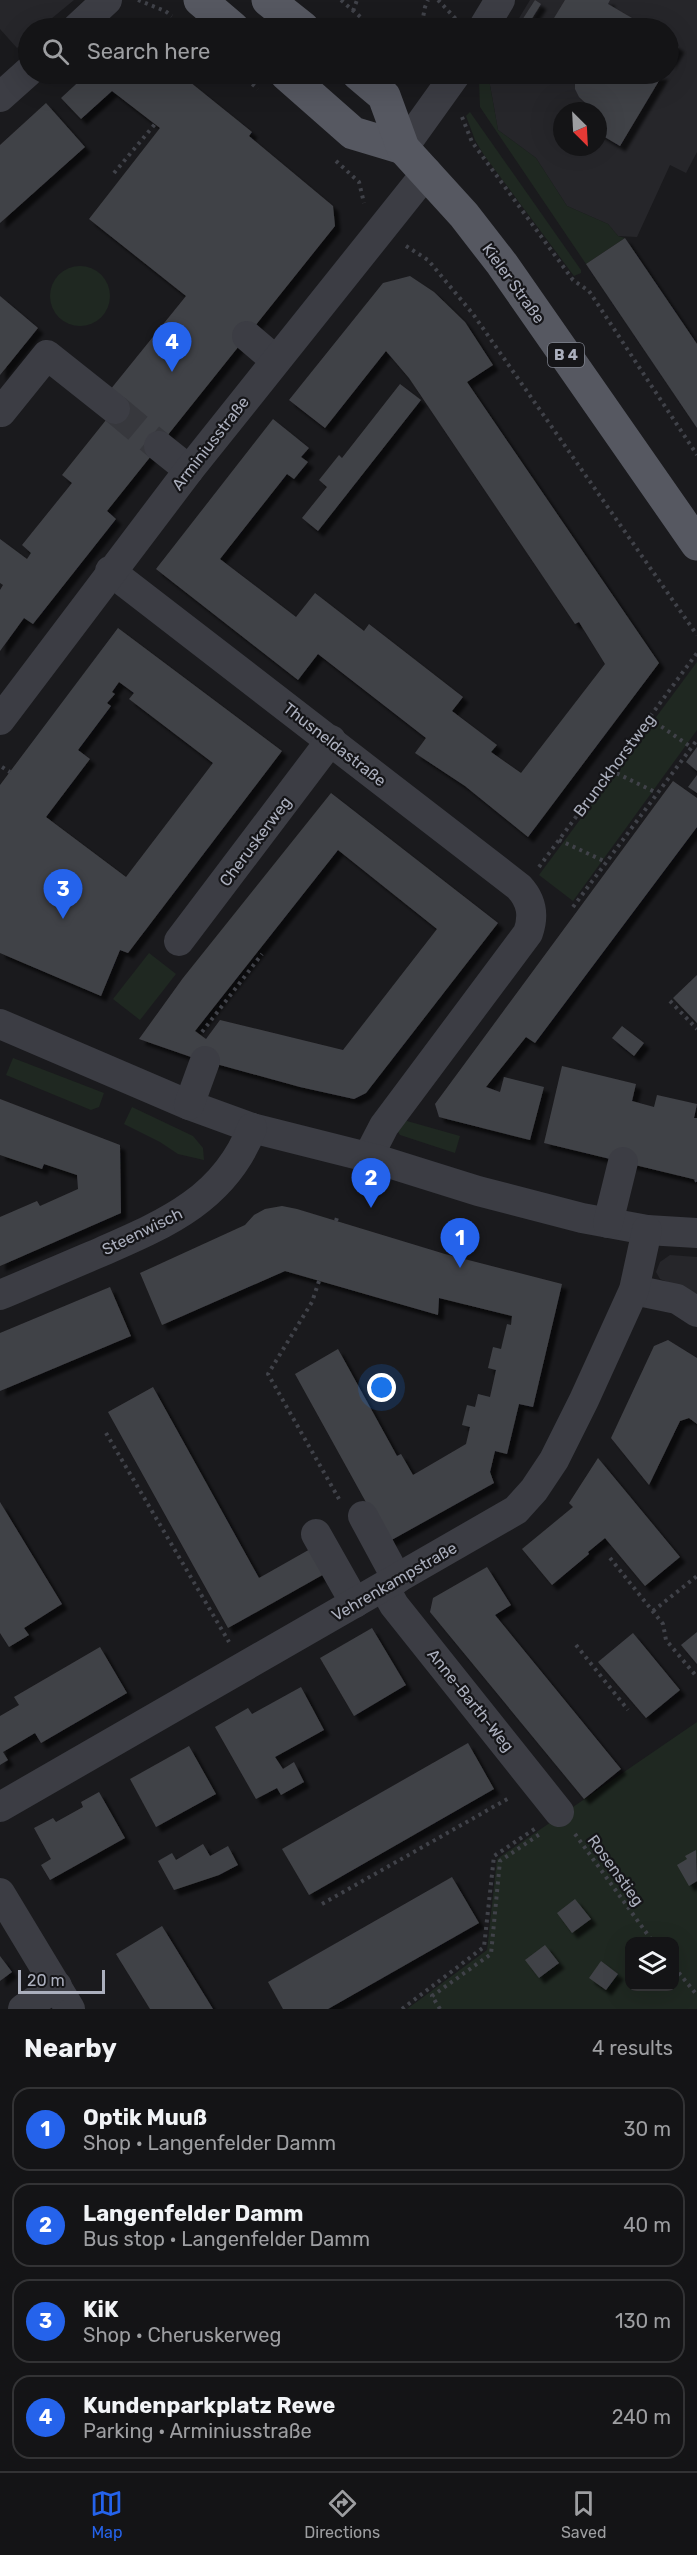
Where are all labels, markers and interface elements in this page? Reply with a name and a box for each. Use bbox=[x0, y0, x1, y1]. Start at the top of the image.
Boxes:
search box bbox=[18, 18, 679, 84]
icon: search bbox=[39, 35, 72, 68]
text: Search here bbox=[87, 38, 210, 65]
north arrow bbox=[553, 102, 607, 156]
street label: Kieler Straße bbox=[478, 240, 549, 327]
pin: 4 bbox=[152, 322, 192, 372]
road number: B 4 bbox=[548, 343, 584, 367]
street label: Arminiusstraße bbox=[168, 393, 253, 494]
street label: Thusneldastraße bbox=[280, 698, 390, 790]
street label: Brunckhorstweg bbox=[570, 710, 659, 820]
street label: Cheruskerweg bbox=[216, 793, 295, 890]
pin: 3 bbox=[44, 870, 82, 919]
pin: 2 bbox=[352, 1158, 391, 1208]
street label: Steenwisch bbox=[99, 1204, 186, 1259]
pin: 1 bbox=[440, 1218, 480, 1268]
your location bbox=[367, 1373, 396, 1402]
street label: Vehrenkampstraße bbox=[328, 1538, 460, 1625]
street label: Anne-Barth-Weg bbox=[423, 1645, 518, 1756]
street label: Rosenstieg bbox=[583, 1831, 648, 1910]
map controls bbox=[625, 1937, 679, 1991]
button: layers bbox=[625, 1937, 679, 1991]
scale bar bbox=[18, 1967, 105, 1994]
text: 20 m bbox=[27, 1971, 65, 1990]
text: Nearby bbox=[24, 2033, 117, 2064]
text: 4 results bbox=[592, 2036, 673, 2060]
text: Optik Muuß bbox=[83, 2104, 207, 2131]
text: 1 bbox=[41, 2117, 50, 2141]
text: 30 m bbox=[624, 2117, 671, 2141]
text: Shop · Langenfelder Damm bbox=[83, 2131, 336, 2155]
text: Langenfelder Damm bbox=[83, 2200, 303, 2227]
text: 2 bbox=[39, 2213, 52, 2237]
text: 40 m bbox=[623, 2213, 671, 2237]
text: Bus stop · Langenfelder Damm bbox=[83, 2227, 370, 2251]
text: KiK bbox=[83, 2296, 118, 2323]
text: 3 bbox=[39, 2309, 52, 2333]
text: 130 m bbox=[615, 2309, 671, 2333]
text: Shop · Cheruskerweg bbox=[83, 2323, 282, 2347]
text: Kundenparkplatz Rewe bbox=[83, 2392, 335, 2419]
text: 4 bbox=[39, 2405, 52, 2429]
text: 240 m bbox=[612, 2405, 671, 2429]
text: Parking · Arminiusstraße bbox=[83, 2419, 312, 2443]
tab: Map bbox=[90, 2487, 123, 2542]
tab: Directions bbox=[304, 2487, 380, 2542]
tab: Saved bbox=[561, 2487, 607, 2542]

